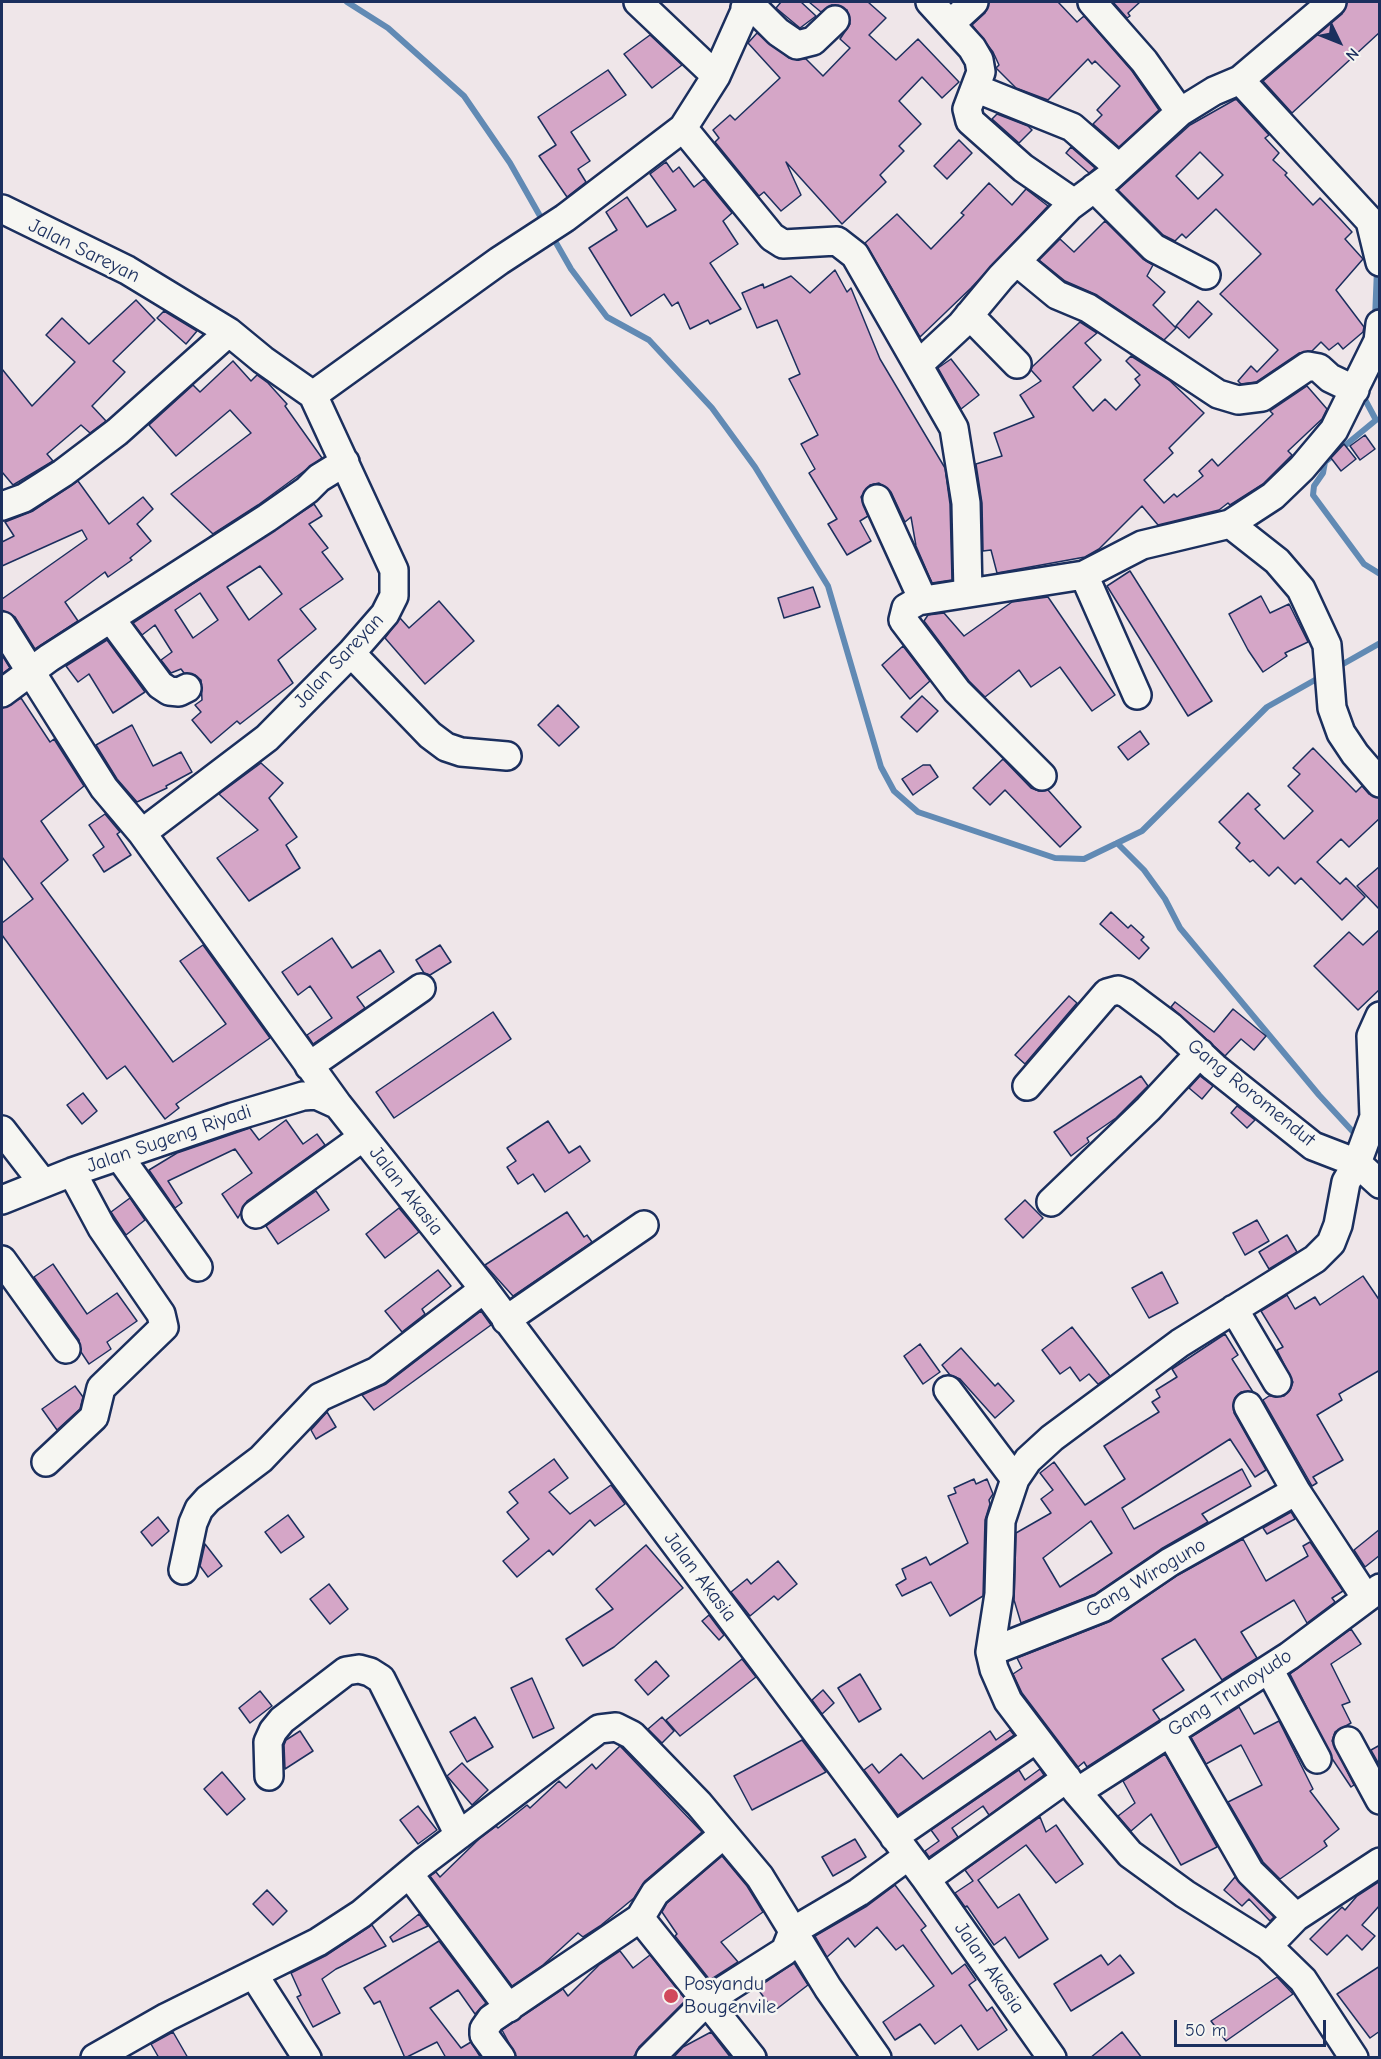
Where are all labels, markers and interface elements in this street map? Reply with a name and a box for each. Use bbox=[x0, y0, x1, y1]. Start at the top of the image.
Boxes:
north arrow bbox=[1309, 12, 1369, 72]
text: N bbox=[1342, 44, 1362, 64]
street label: Jalan Sareyan bbox=[24, 214, 144, 288]
street label: Jalan Sareyan bbox=[289, 609, 389, 713]
street label: Gang Roromendut bbox=[1182, 1034, 1320, 1152]
street label: Jalan Sugeng Riyadi bbox=[83, 1100, 255, 1178]
street label: Jalan Akasia bbox=[364, 1142, 448, 1240]
street label: Jalan Akasia bbox=[658, 1527, 742, 1627]
street label: Gang Wiroguno bbox=[1082, 1533, 1210, 1623]
street label: Gang Trunoyudo bbox=[1163, 1644, 1297, 1742]
street label: Jalan Akasia bbox=[949, 1918, 1029, 2018]
place label: Posyandu Bougenvile bbox=[684, 1972, 776, 2019]
marker: Posyandu Bougenvile bbox=[662, 1987, 680, 2005]
scale bar bbox=[1177, 2008, 1328, 2046]
text: 50 m bbox=[1185, 2020, 1227, 2041]

